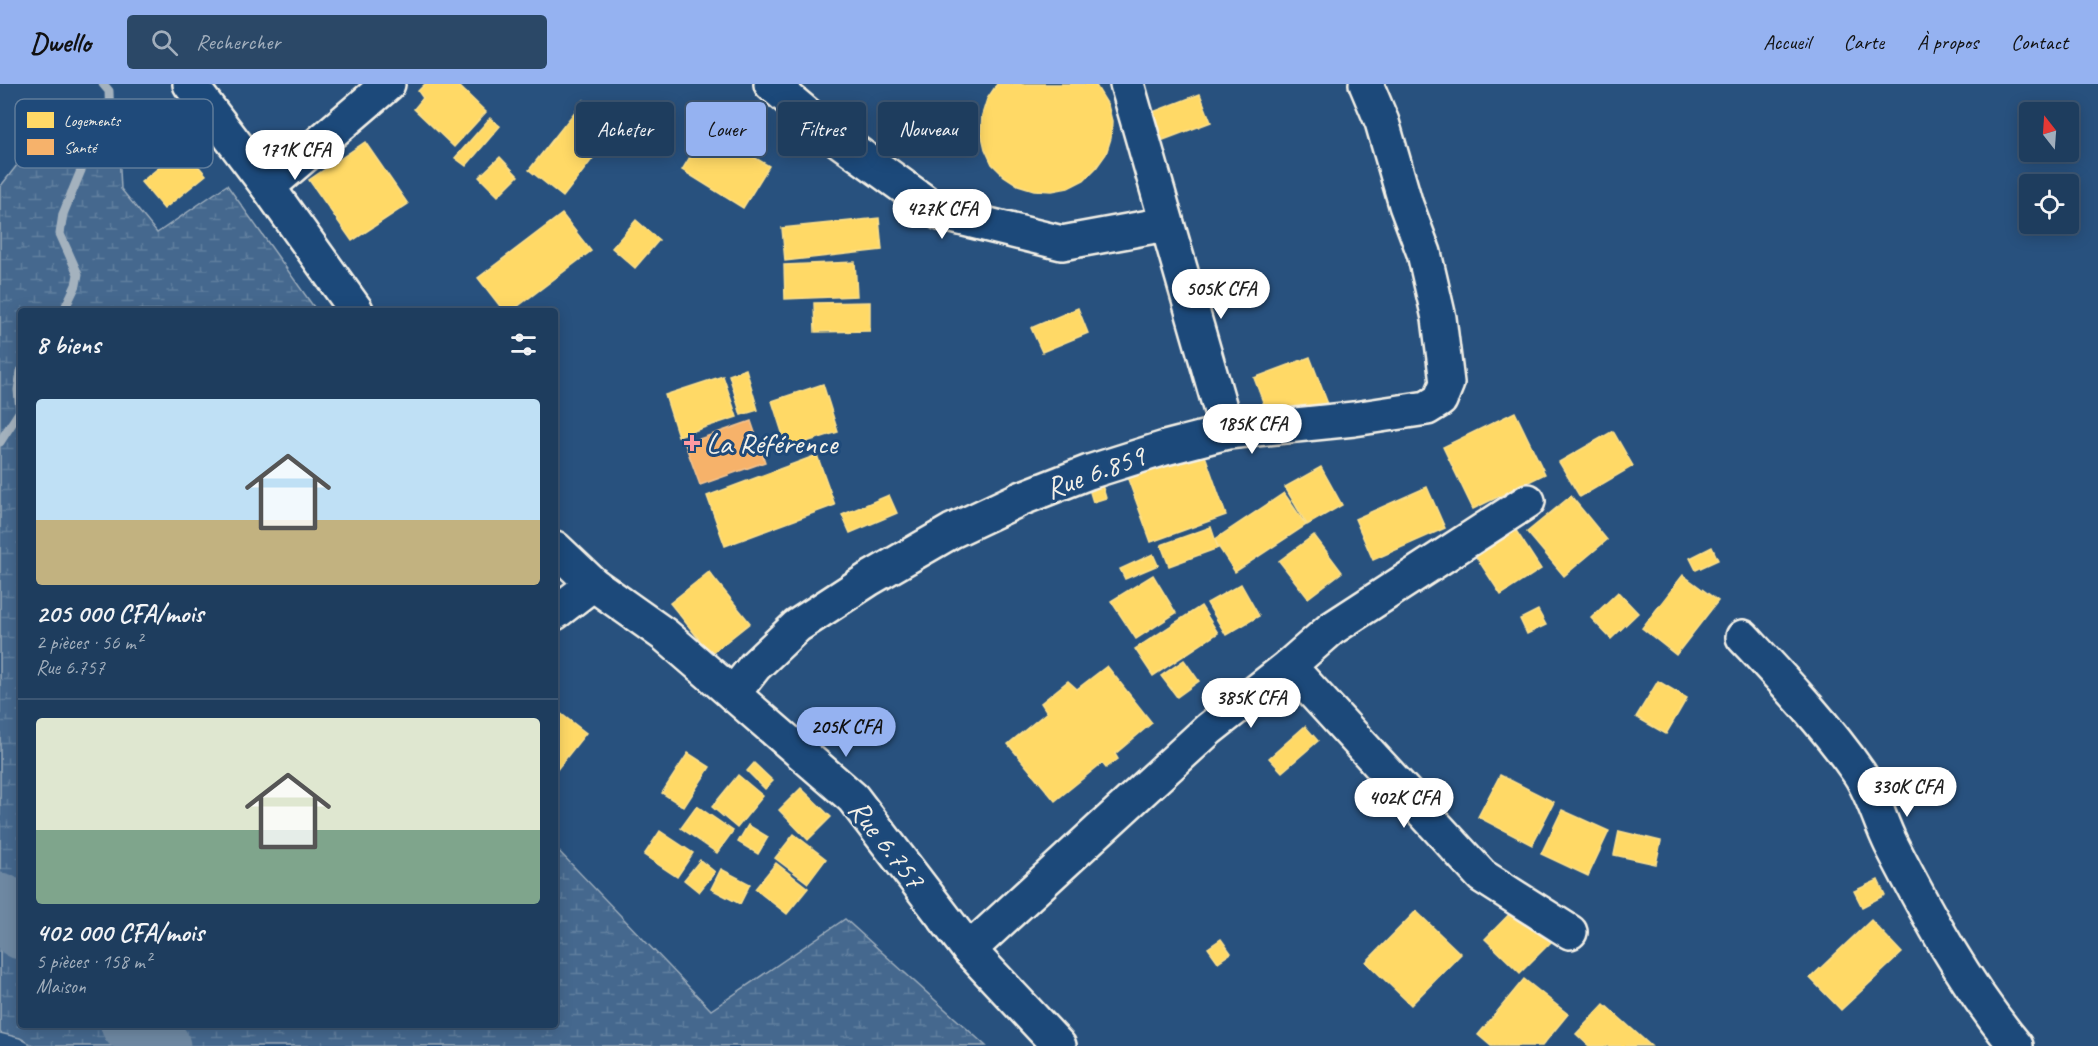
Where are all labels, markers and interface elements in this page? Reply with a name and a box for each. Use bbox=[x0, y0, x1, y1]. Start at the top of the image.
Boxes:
search box bbox=[127, 15, 547, 69]
text: Dwello bbox=[30, 25, 91, 60]
icon: search bbox=[148, 26, 181, 59]
text: Rechercher bbox=[196, 28, 280, 56]
text: Accueil bbox=[1763, 29, 1811, 55]
text: Carte bbox=[1844, 29, 1884, 55]
text: À propos bbox=[1917, 29, 1978, 55]
text: Contact bbox=[2011, 29, 2068, 55]
legend bbox=[15, 99, 213, 168]
chip: Acheter bbox=[576, 102, 674, 156]
chip: Louer bbox=[686, 102, 766, 156]
chip: Filtres bbox=[778, 102, 866, 156]
chip: Nouveau bbox=[878, 102, 978, 156]
north arrow bbox=[2019, 102, 2079, 162]
map controls bbox=[2019, 102, 2079, 234]
text: Logements bbox=[64, 111, 122, 131]
pin: 171K CFA bbox=[233, 130, 357, 181]
text: 171K CFA bbox=[260, 137, 330, 162]
text: Santé bbox=[64, 138, 99, 158]
button: locate bbox=[2019, 174, 2079, 234]
pin: 427K CFA bbox=[880, 189, 1004, 240]
text: 427K CFA bbox=[907, 196, 977, 221]
pin: 505K CFA bbox=[1159, 269, 1283, 320]
text: 505K CFA bbox=[1186, 276, 1256, 301]
text: 8 biens bbox=[36, 328, 100, 361]
icon: filters bbox=[507, 328, 540, 361]
pin: 185K CFA bbox=[1190, 404, 1314, 455]
text: 185K CFA bbox=[1217, 411, 1287, 436]
place label: La Référence bbox=[706, 424, 840, 462]
marker: La Référence bbox=[683, 434, 701, 452]
street label: Rue 6.859 bbox=[1040, 436, 1152, 508]
icon: home bbox=[234, 438, 342, 546]
text: 205 000 CFA/mois bbox=[36, 597, 203, 630]
text: 2 pièces · 56 m² bbox=[36, 630, 142, 655]
text: Rue 6.757 bbox=[36, 655, 105, 680]
pin: 385K CFA bbox=[1189, 678, 1313, 729]
text: 385K CFA bbox=[1216, 685, 1286, 710]
pin: 205K CFA bbox=[784, 707, 908, 758]
text: 205K CFA bbox=[811, 714, 881, 739]
icon: home bbox=[234, 757, 342, 865]
pin: 330K CFA bbox=[1845, 767, 1969, 818]
text: 330K CFA bbox=[1872, 774, 1942, 799]
pin: 402K CFA bbox=[1342, 778, 1466, 829]
text: 402K CFA bbox=[1369, 785, 1439, 810]
street label: Rue 6.757 bbox=[840, 792, 935, 898]
text: 402 000 CFA/mois bbox=[36, 916, 204, 949]
text: 5 pièces · 158 m² bbox=[36, 949, 151, 974]
text: Maison bbox=[36, 974, 86, 999]

